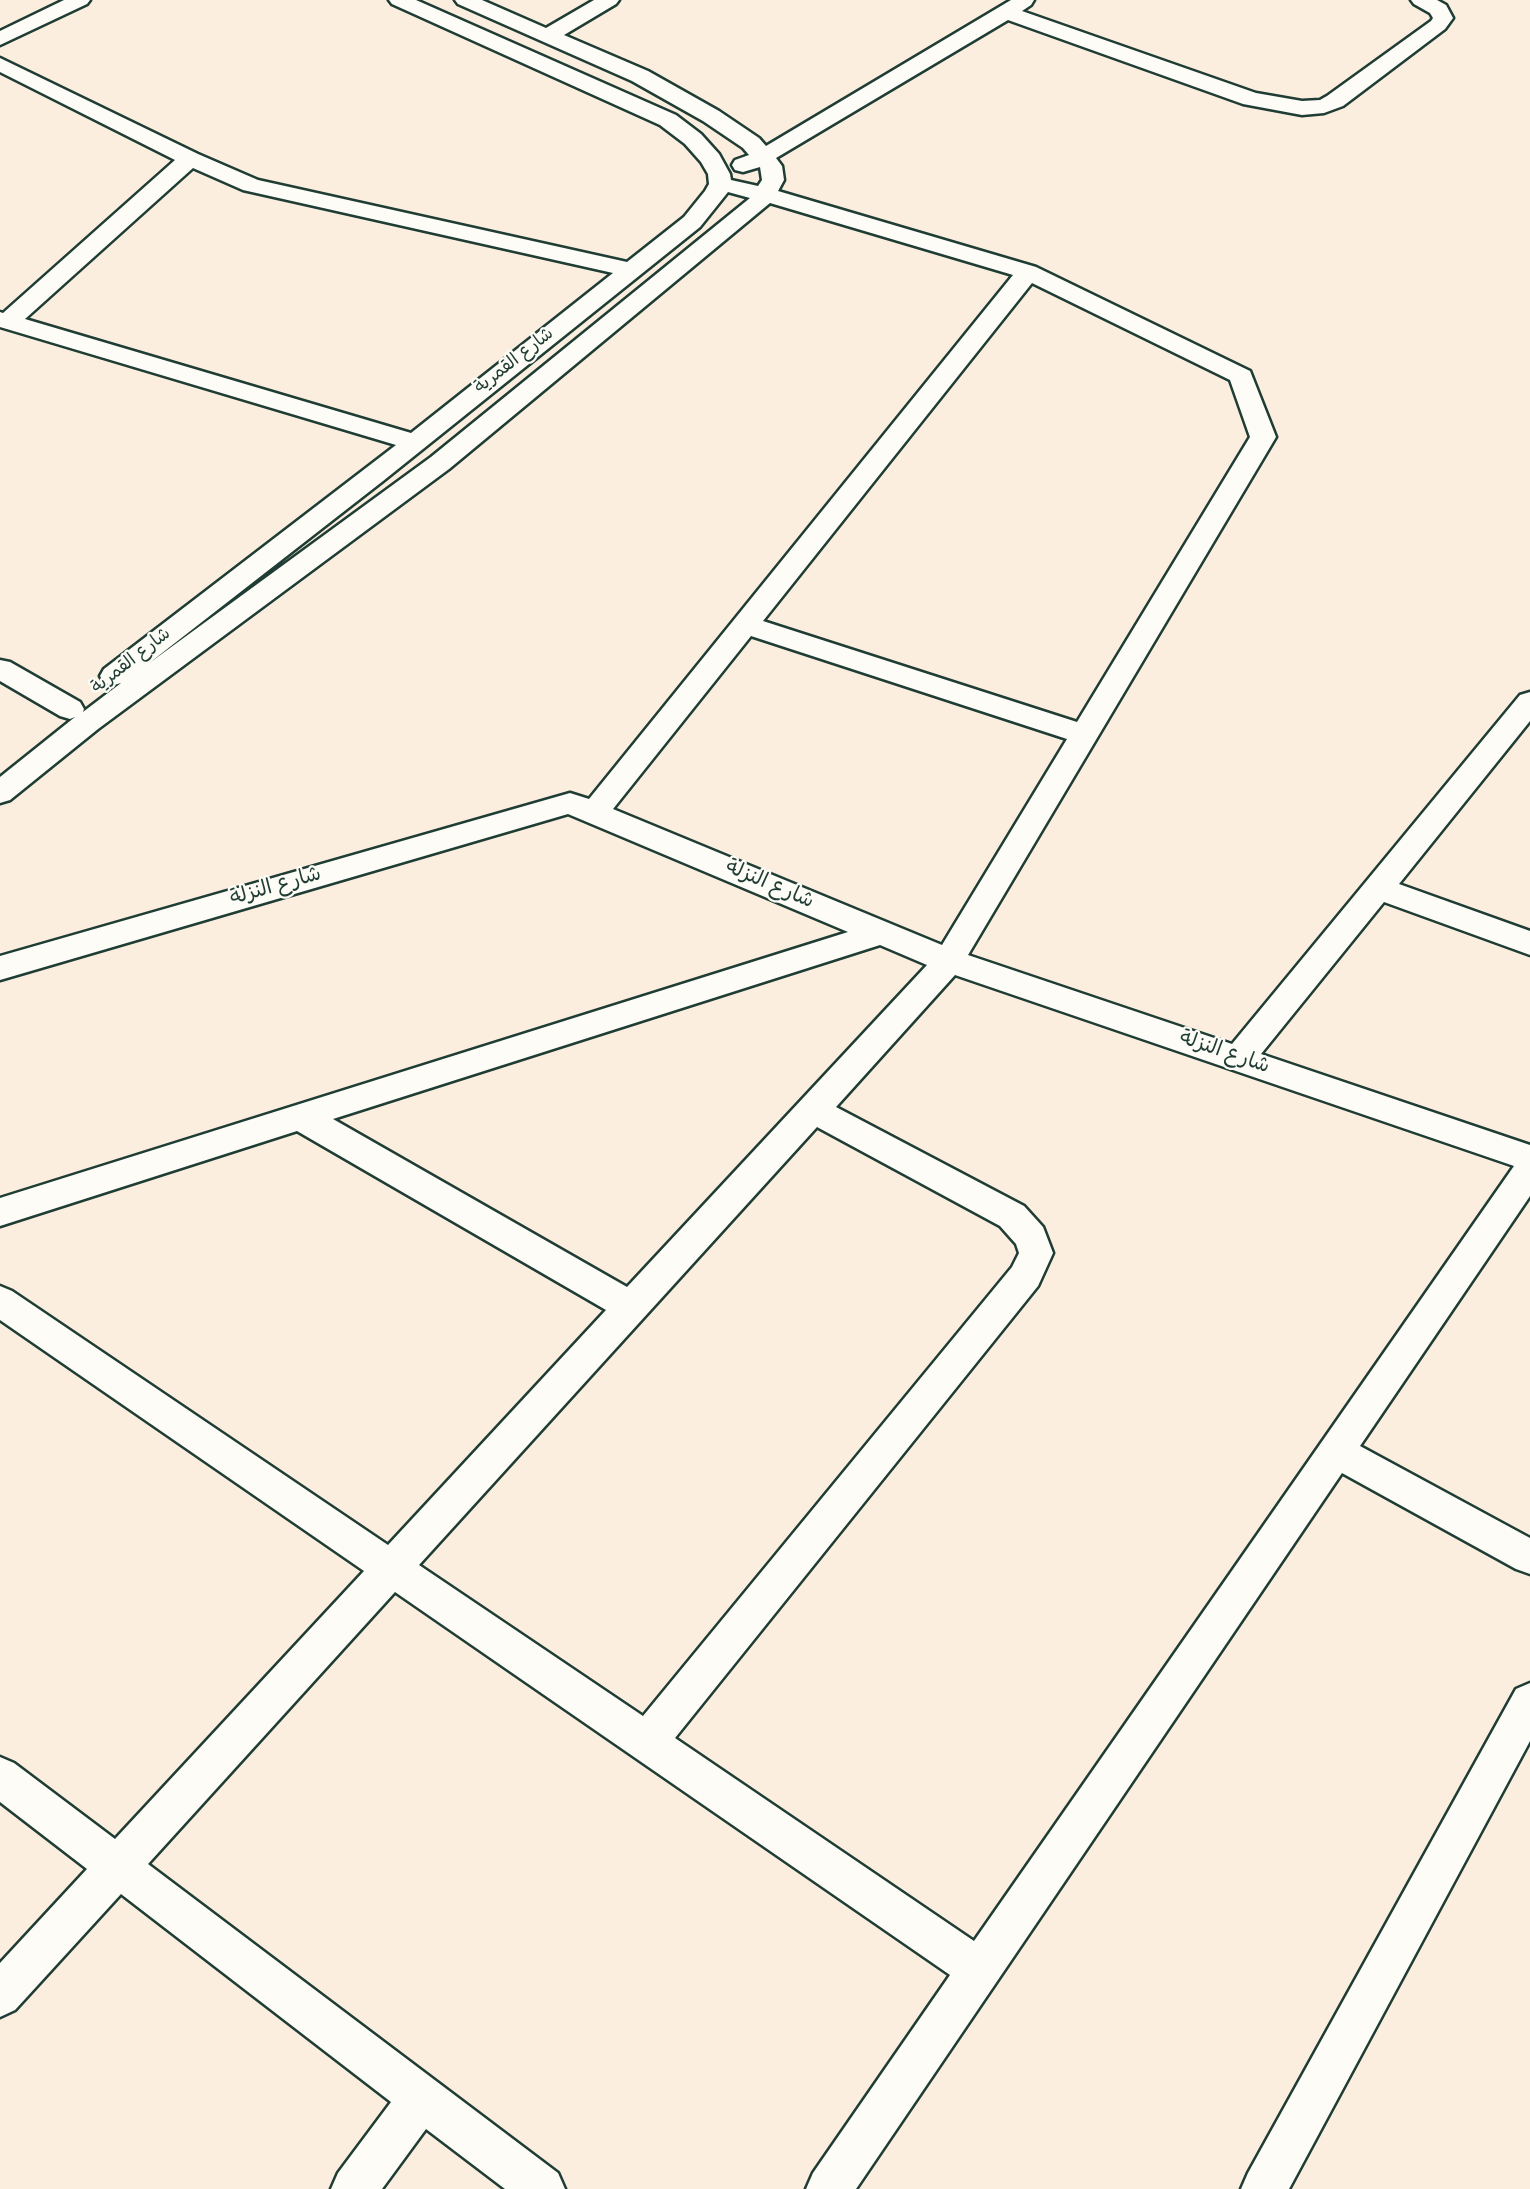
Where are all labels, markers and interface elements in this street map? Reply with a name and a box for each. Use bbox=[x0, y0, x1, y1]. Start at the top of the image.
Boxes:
street label: شارع القمرية bbox=[471, 324, 559, 400]
street label: شارع القمرية bbox=[88, 624, 176, 700]
street label: شارع النزلة bbox=[721, 856, 817, 916]
street label: شارع النزلة bbox=[227, 863, 325, 913]
street label: شارع النزلة bbox=[1176, 1027, 1272, 1081]

